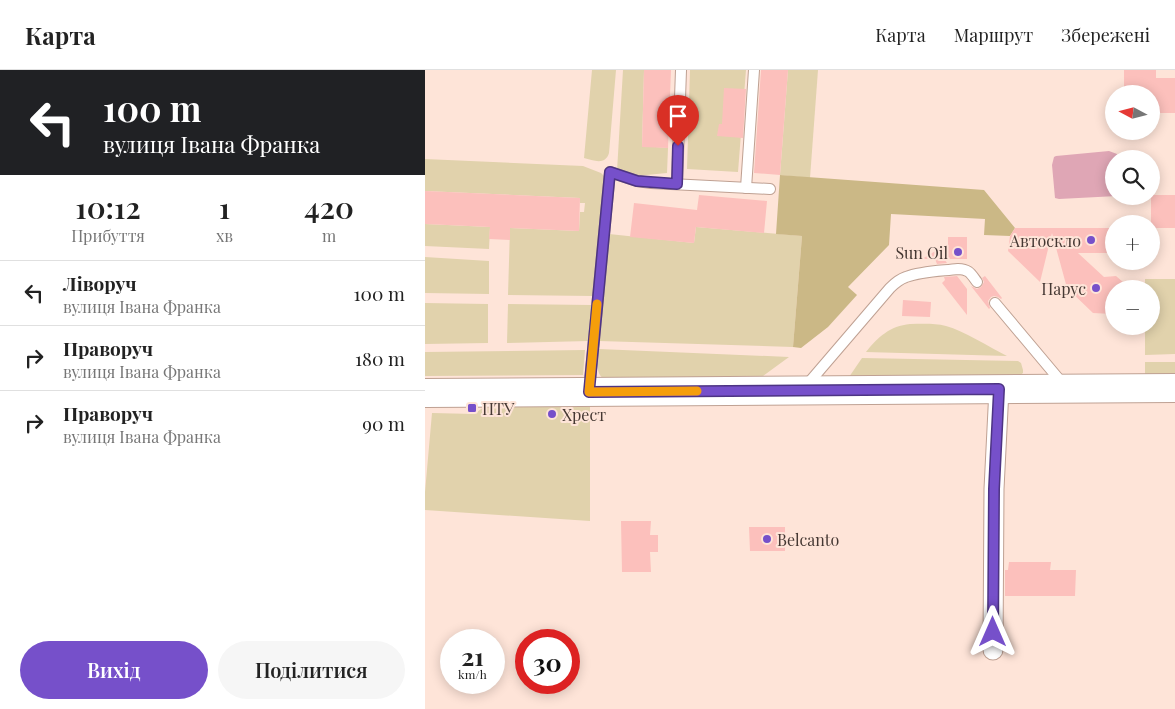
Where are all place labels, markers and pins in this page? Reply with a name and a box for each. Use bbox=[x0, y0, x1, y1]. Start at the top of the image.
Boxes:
pin bbox=[657, 95, 699, 146]
place label: Автоскло bbox=[1009, 230, 1081, 251]
marker: Автоскло bbox=[1085, 234, 1097, 246]
place label: Sun Oil bbox=[895, 242, 948, 263]
marker: Sun Oil bbox=[952, 246, 964, 258]
place label: Парус bbox=[1041, 278, 1086, 299]
marker: Парус bbox=[1090, 282, 1102, 294]
place label: ПТУ bbox=[482, 398, 515, 419]
marker: ПТУ bbox=[466, 402, 478, 414]
place label: Хрест bbox=[562, 404, 606, 425]
marker: Хрест bbox=[546, 408, 558, 420]
place label: Belcanto bbox=[777, 529, 839, 550]
marker: Belcanto bbox=[761, 533, 773, 545]

